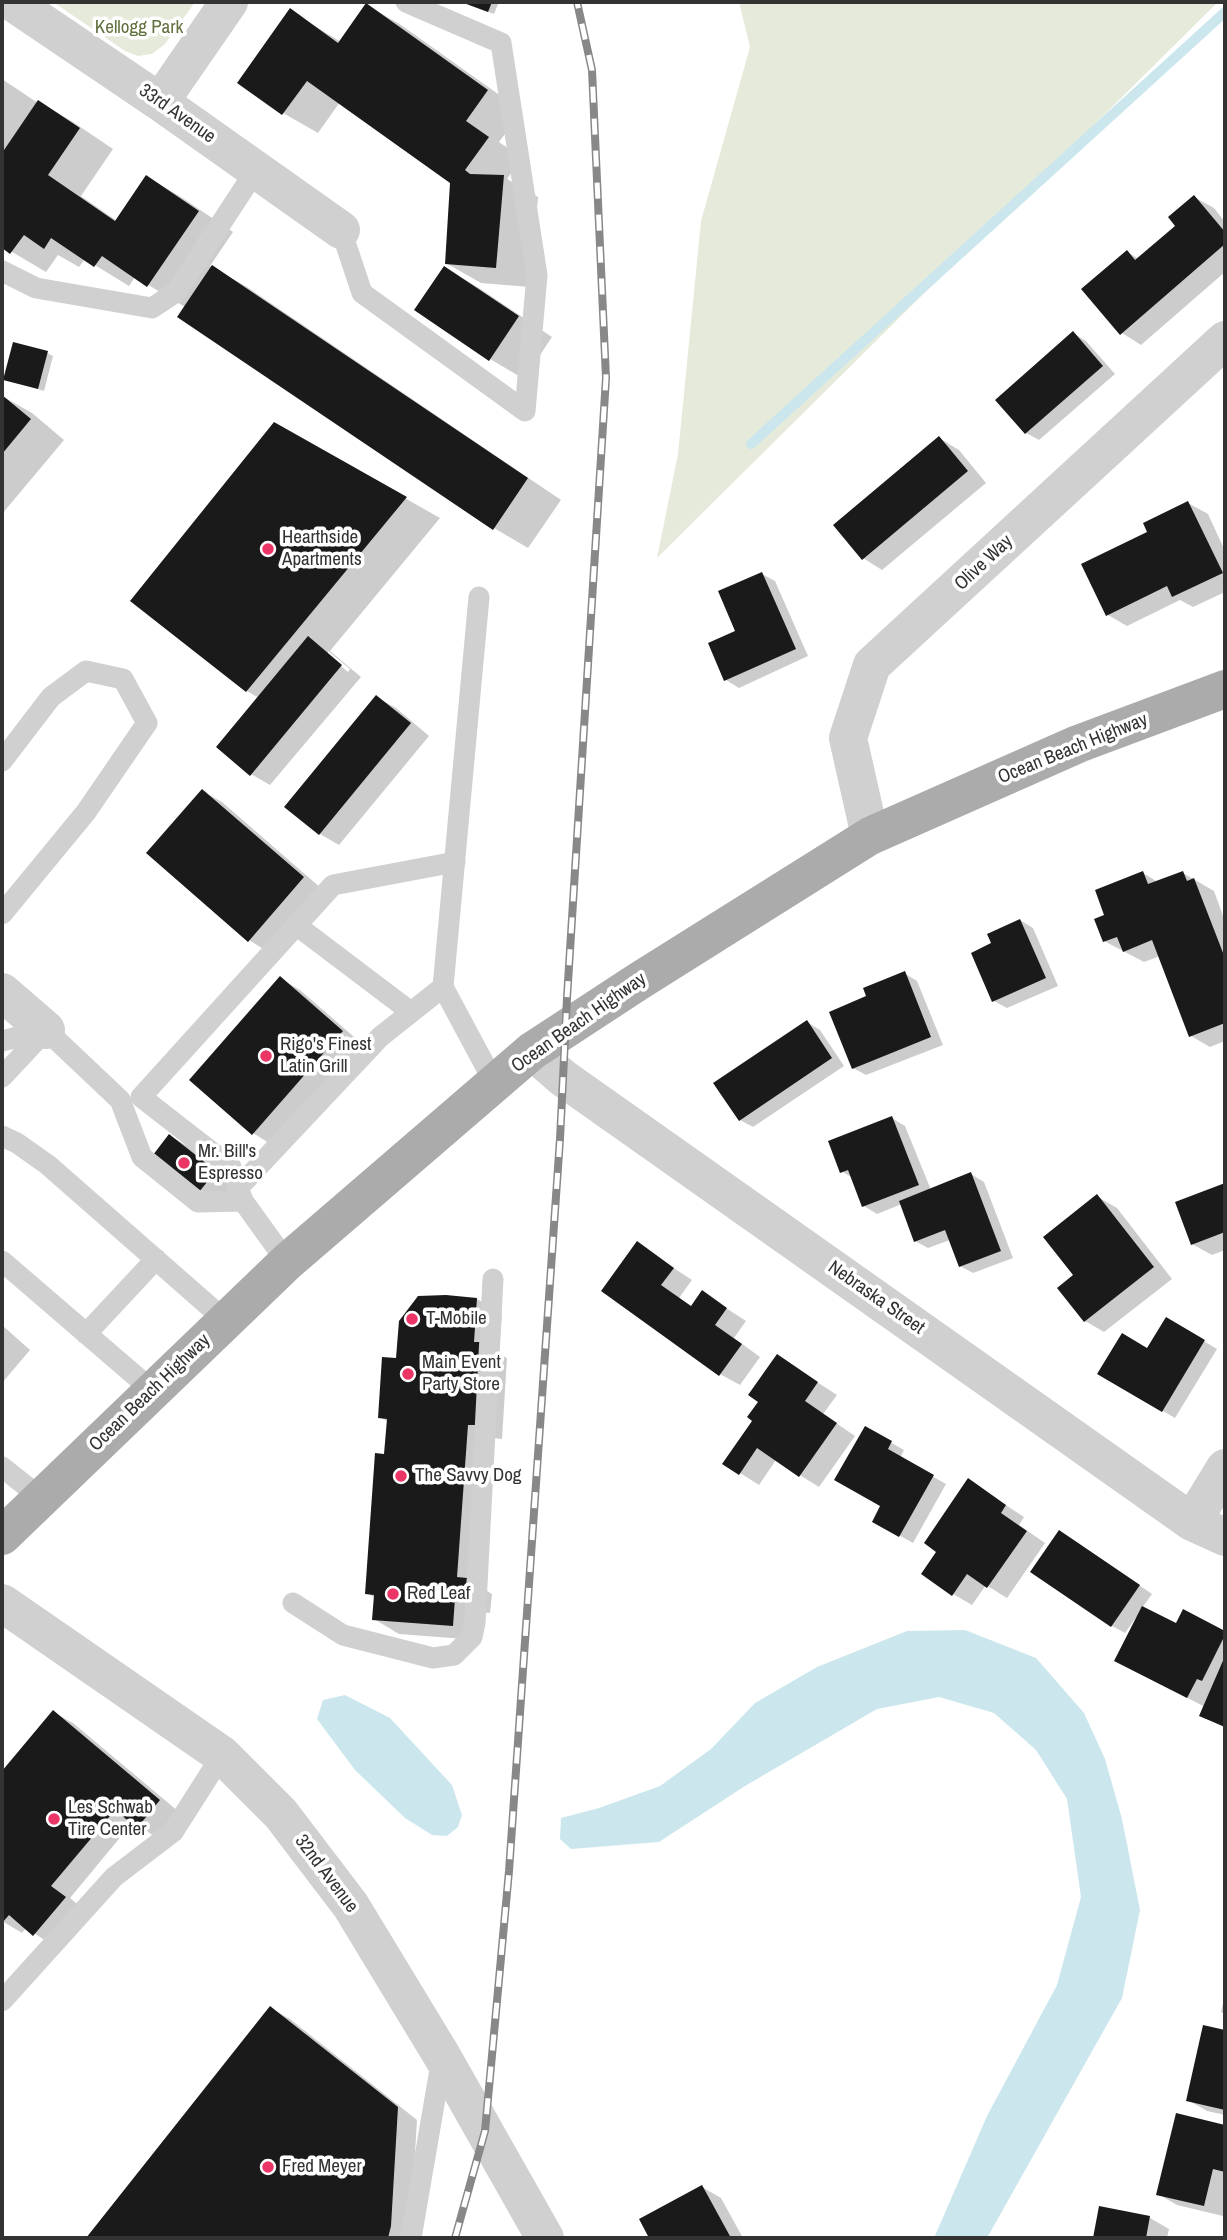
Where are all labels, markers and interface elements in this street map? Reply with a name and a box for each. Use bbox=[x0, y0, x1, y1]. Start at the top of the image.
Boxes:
park label: Kellogg Park bbox=[95, 17, 183, 39]
street label: 33rd Avenue bbox=[134, 79, 220, 149]
place label: Hearthside Apartments bbox=[282, 527, 362, 571]
street label: Olive Way bbox=[950, 530, 1018, 596]
marker: Hearthside Apartments bbox=[260, 541, 276, 557]
street label: Ocean Beach Highway bbox=[995, 709, 1151, 789]
street label: Ocean Beach Highway bbox=[507, 968, 651, 1078]
place label: Rigo's Finest Latin Grill bbox=[280, 1034, 371, 1078]
marker: Rigo's Finest Latin Grill bbox=[258, 1048, 274, 1064]
place label: Mr. Bill's Espresso bbox=[198, 1141, 263, 1185]
marker: Mr. Bill's Espresso bbox=[176, 1155, 192, 1171]
street label: Nebraska Street bbox=[823, 1256, 929, 1340]
place label: T-Mobile bbox=[426, 1308, 487, 1330]
marker: T-Mobile bbox=[404, 1311, 420, 1327]
street label: Ocean Beach Highway bbox=[85, 1329, 215, 1457]
place label: Main Event Party Store bbox=[422, 1352, 501, 1396]
marker: Main Event Party Store bbox=[400, 1366, 416, 1382]
place label: The Savvy Dog bbox=[415, 1465, 522, 1487]
marker: The Savvy Dog bbox=[393, 1468, 409, 1484]
place label: Red Leaf bbox=[407, 1583, 470, 1605]
marker: Red Leaf bbox=[385, 1586, 401, 1602]
place label: Les Schwab Tire Center bbox=[68, 1797, 153, 1841]
marker: Les Schwab Tire Center bbox=[46, 1811, 62, 1827]
street label: 32nd Avenue bbox=[289, 1831, 363, 1917]
place label: Fred Meyer bbox=[282, 2156, 362, 2178]
marker: Fred Meyer bbox=[260, 2159, 276, 2175]

